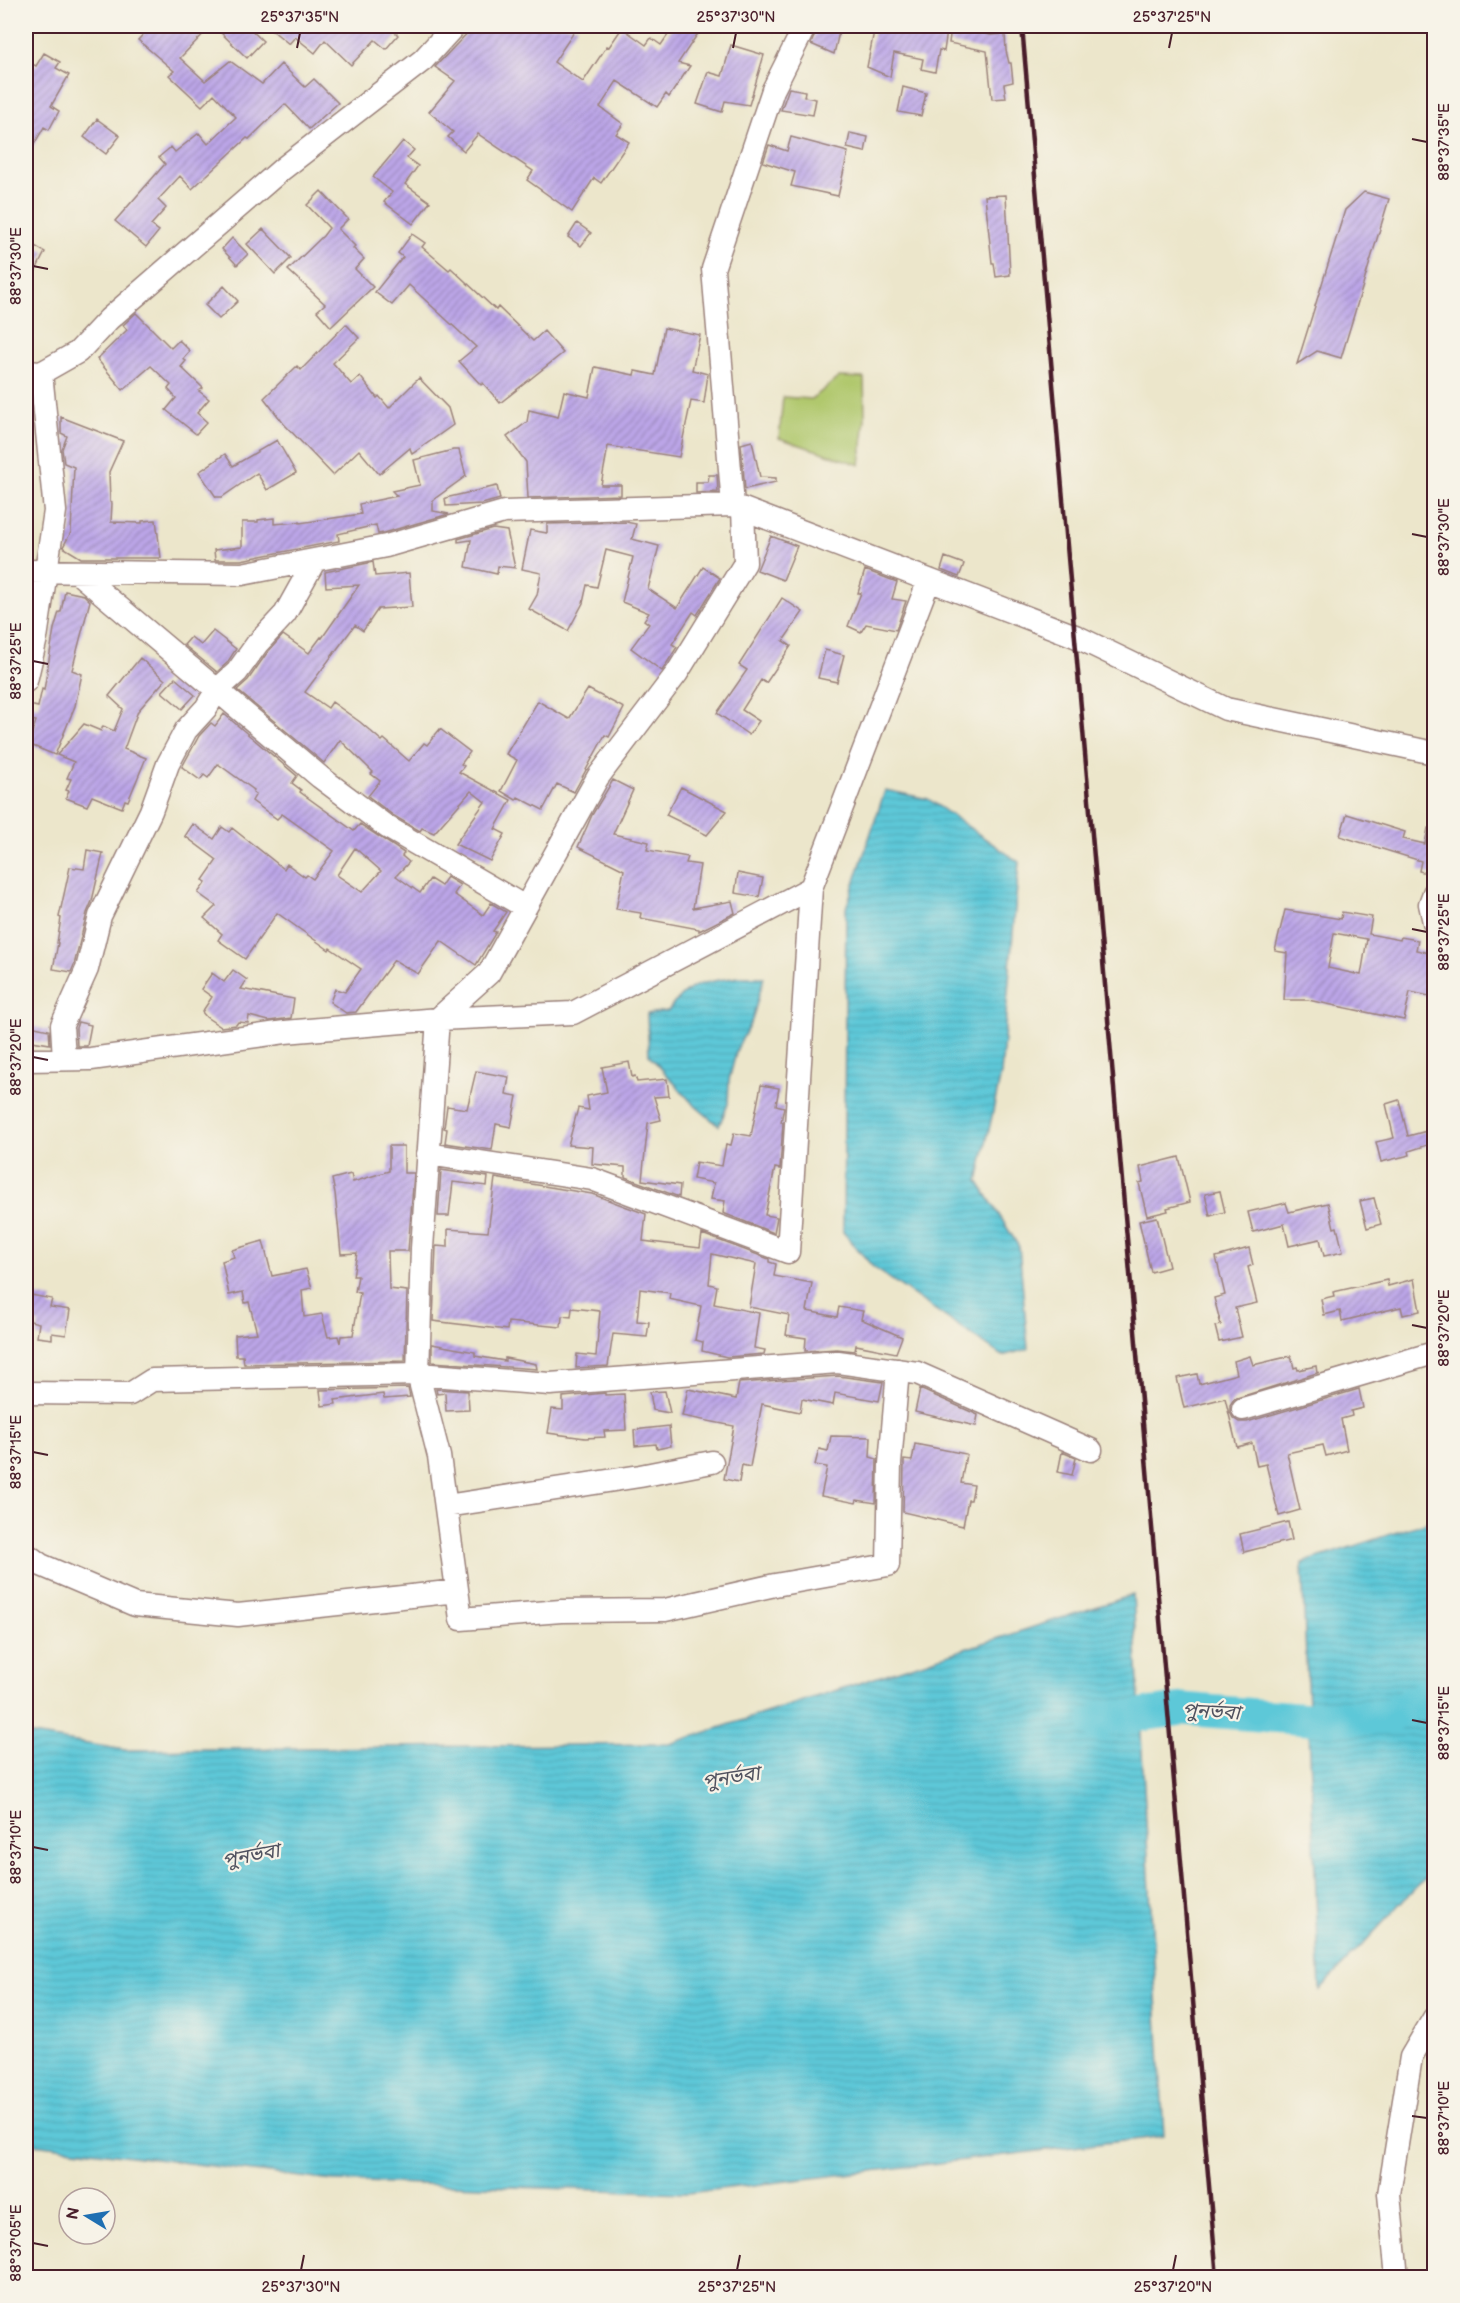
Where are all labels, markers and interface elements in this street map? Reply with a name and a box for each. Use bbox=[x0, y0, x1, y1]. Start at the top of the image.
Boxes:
text: 25°37'35"N bbox=[261, 8, 339, 27]
text: 25°37'30"N bbox=[696, 8, 776, 27]
text: 25°37'25"N bbox=[1133, 8, 1211, 27]
text: 88°37'35"E bbox=[1435, 103, 1454, 181]
text: 88°37'30"E bbox=[7, 227, 26, 305]
text: 88°37'30"E bbox=[1435, 498, 1454, 576]
text: 88°37'25"E bbox=[7, 622, 26, 700]
text: 88°37'25"E bbox=[1435, 893, 1454, 971]
text: 88°37'20"E bbox=[7, 1018, 26, 1096]
text: 88°37'20"E bbox=[1435, 1289, 1454, 1367]
text: 88°37'15"E bbox=[7, 1415, 26, 1489]
text: 88°37'15"E bbox=[1435, 1686, 1454, 1760]
water label: পুনর্ভবা bbox=[1182, 1698, 1244, 1726]
water label: পুনর্ভবা bbox=[701, 1760, 765, 1794]
text: 88°37'10"E bbox=[7, 1810, 26, 1884]
water label: পুনর্ভবা bbox=[220, 1837, 285, 1873]
text: 88°37'10"E bbox=[1435, 2081, 1454, 2155]
north arrow bbox=[57, 2186, 117, 2246]
text: 88°37'05"E bbox=[7, 2204, 26, 2282]
text: N bbox=[63, 2206, 84, 2221]
text: 25°37'30"N bbox=[261, 2278, 341, 2297]
text: 25°37'25"N bbox=[698, 2278, 776, 2297]
text: 25°37'20"N bbox=[1134, 2278, 1212, 2297]

